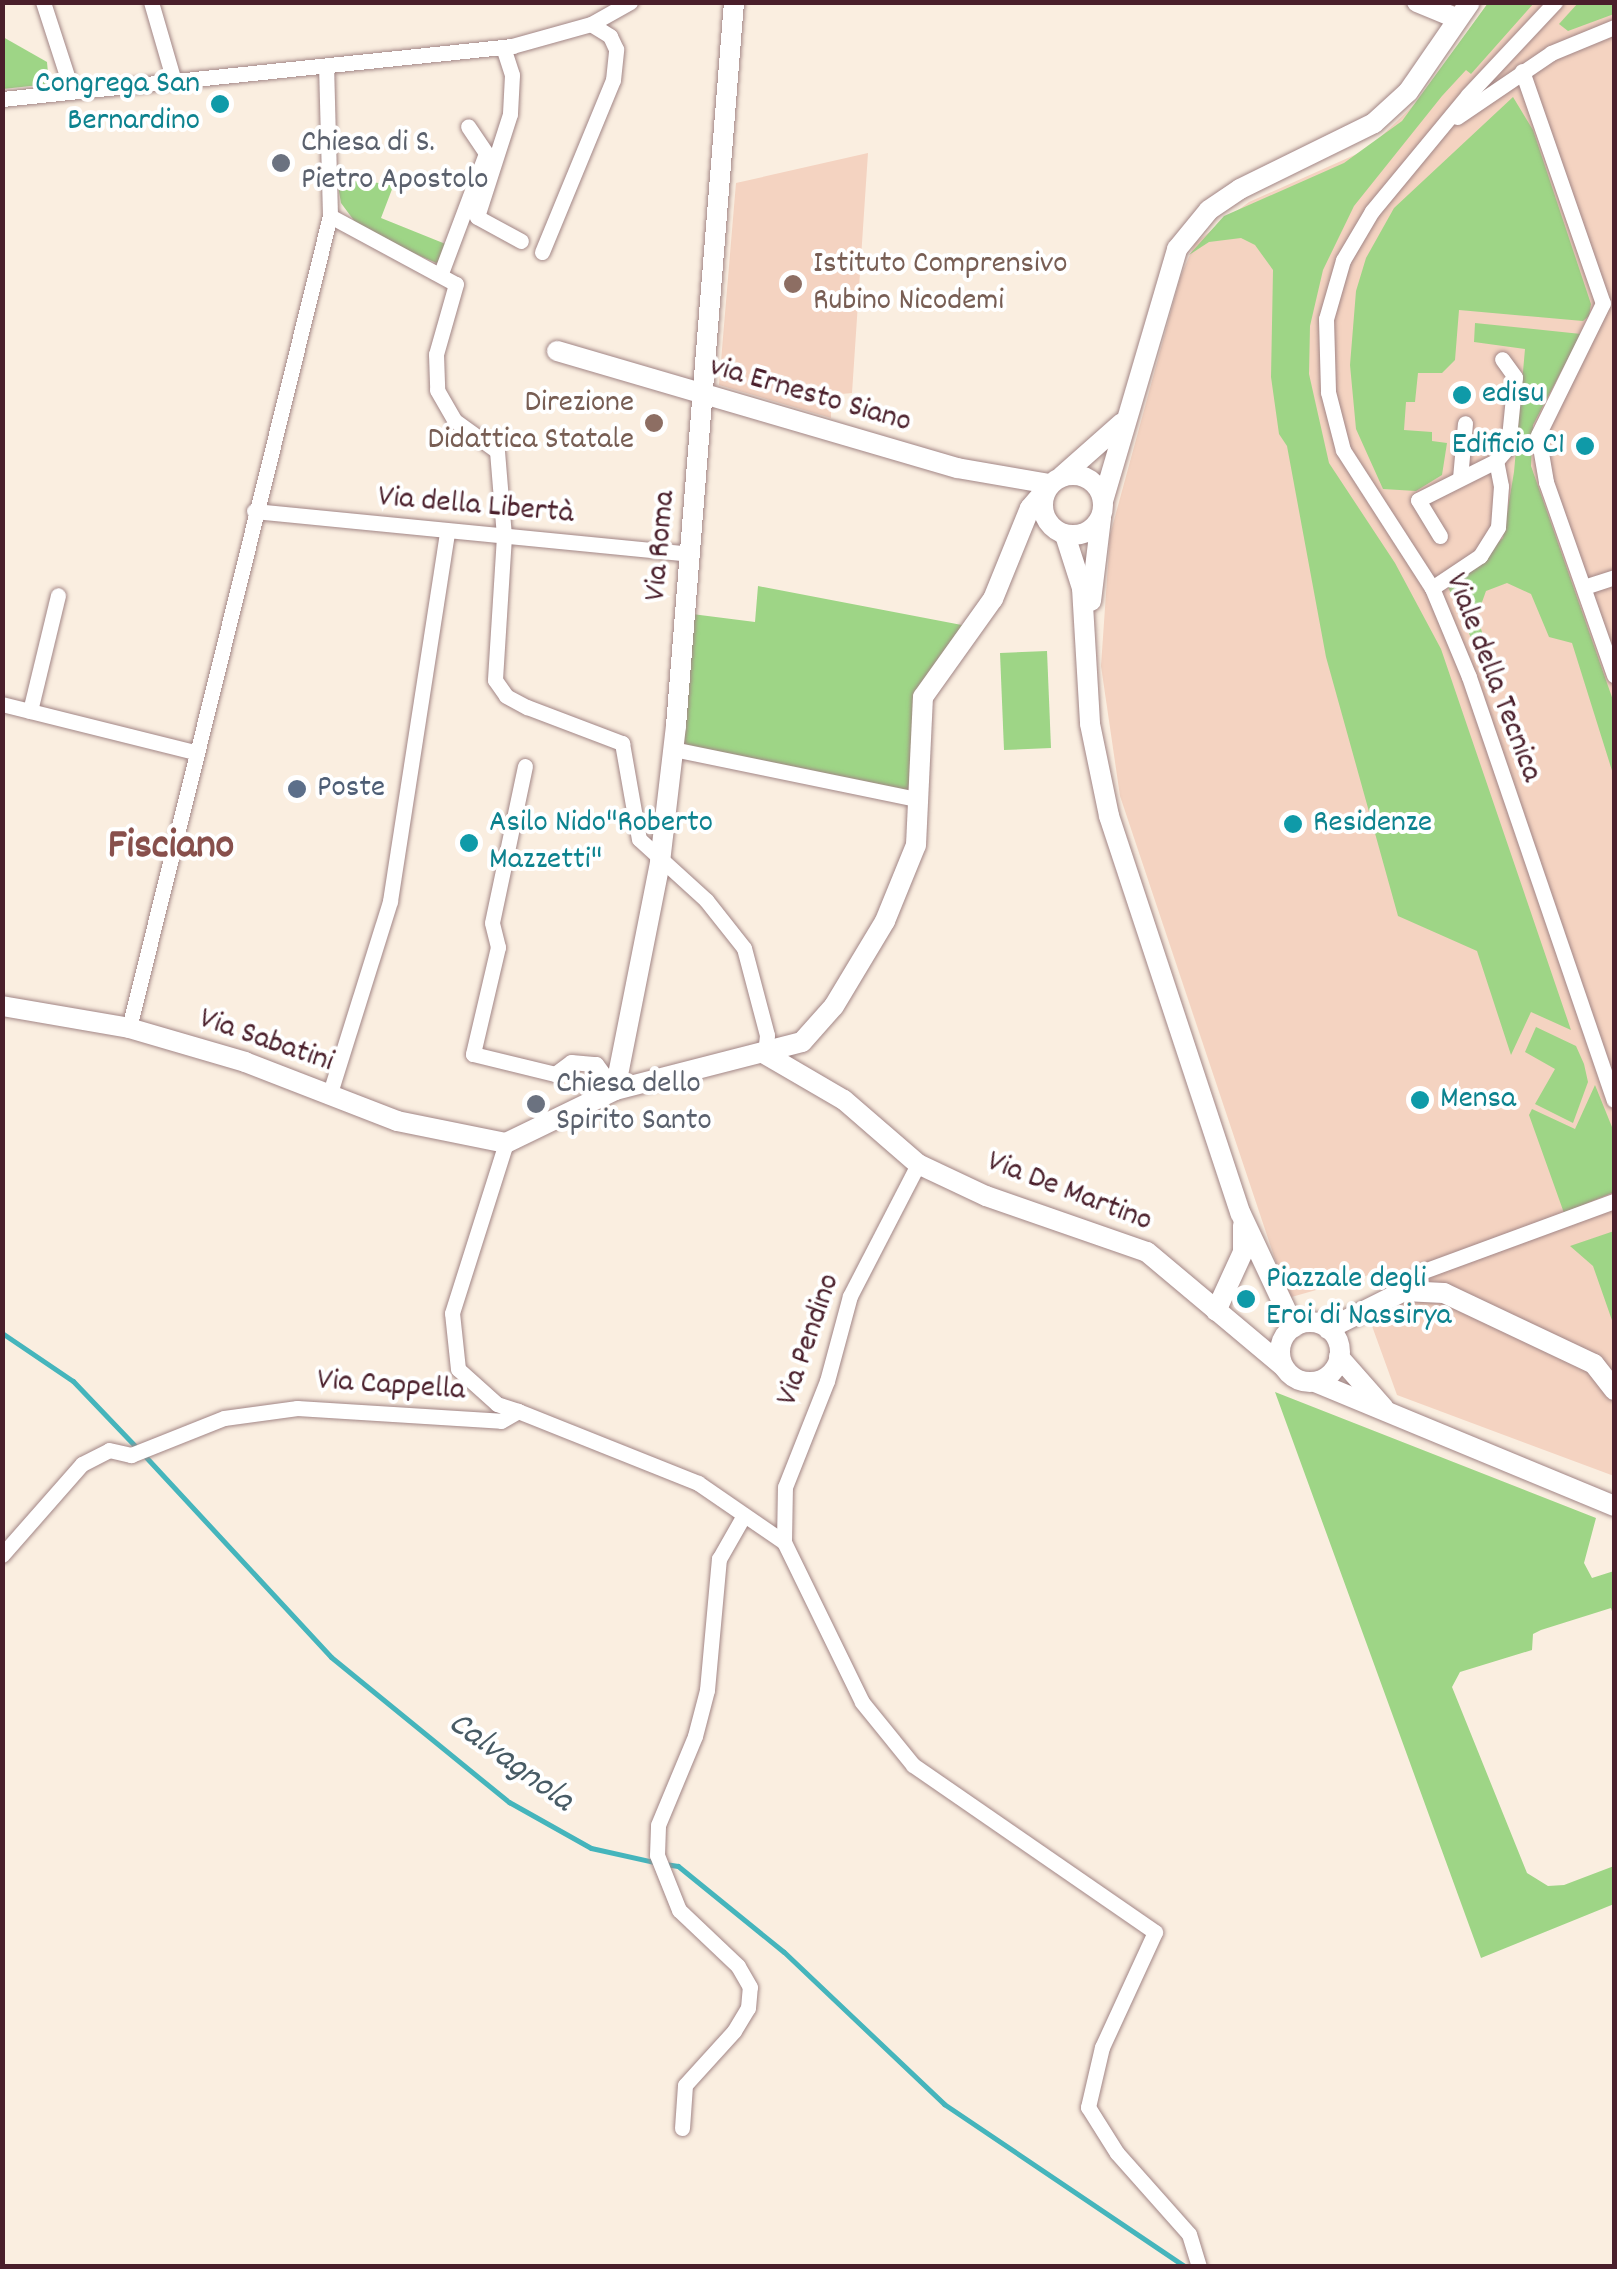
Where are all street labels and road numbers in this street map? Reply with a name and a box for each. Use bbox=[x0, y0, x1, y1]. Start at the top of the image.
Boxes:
street label: via Ernesto Siano bbox=[705, 349, 915, 443]
street label: Via della Libertà bbox=[376, 479, 576, 535]
street label: Via Roma bbox=[638, 489, 686, 603]
street label: Viale della Tecnica bbox=[1435, 568, 1549, 788]
street label: Via Sabatini bbox=[194, 1001, 338, 1083]
street label: Via De Martino bbox=[981, 1144, 1157, 1242]
street label: Via Pendino bbox=[770, 1269, 850, 1411]
street label: Via Cappella bbox=[316, 1363, 466, 1411]

